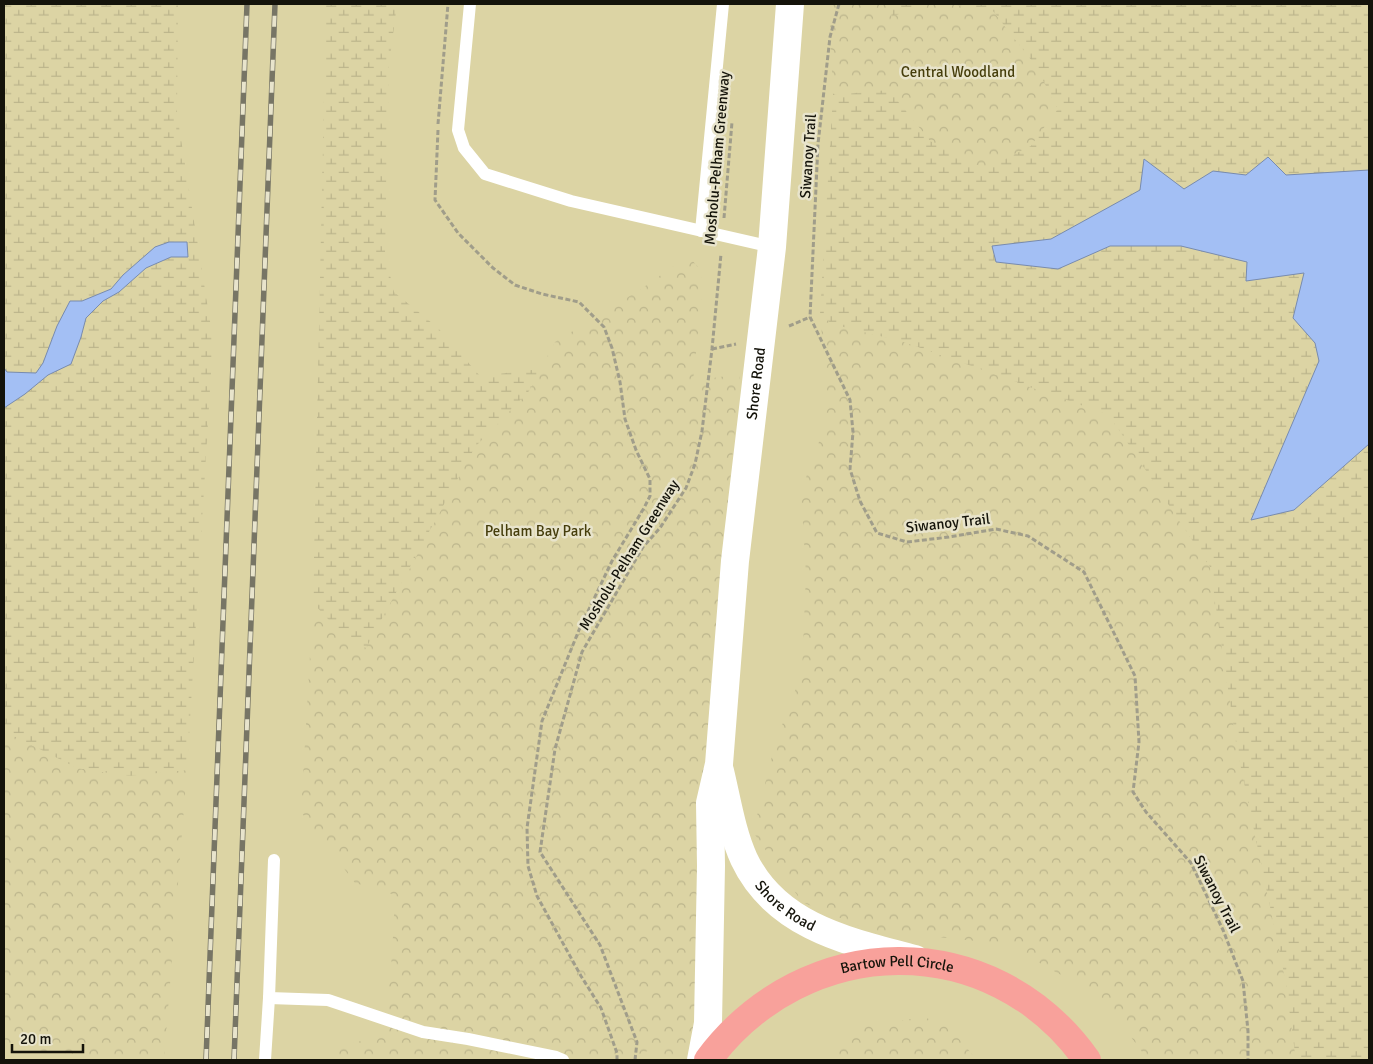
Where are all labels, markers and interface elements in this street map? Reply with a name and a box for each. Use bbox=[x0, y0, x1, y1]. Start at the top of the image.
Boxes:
park label: Central Woodland bbox=[901, 63, 1015, 81]
street label: Mosholu-Pelham Greenway bbox=[700, 70, 734, 246]
street label: Siwanoy Trail bbox=[796, 113, 820, 199]
street label: Shore Road bbox=[743, 346, 769, 421]
street label: Mosholu-Pelham Greenway bbox=[575, 476, 683, 634]
street label: Siwanoy Trail bbox=[905, 510, 991, 536]
park label: Pelham Bay Park bbox=[485, 522, 592, 540]
street label: Siwanoy Trail bbox=[1190, 852, 1244, 936]
street label: Shore Road bbox=[751, 877, 819, 935]
street label: Bartow Pell Circle bbox=[838, 952, 956, 978]
scale bar bbox=[12, 1022, 84, 1054]
text: 20 m bbox=[20, 1030, 51, 1048]

